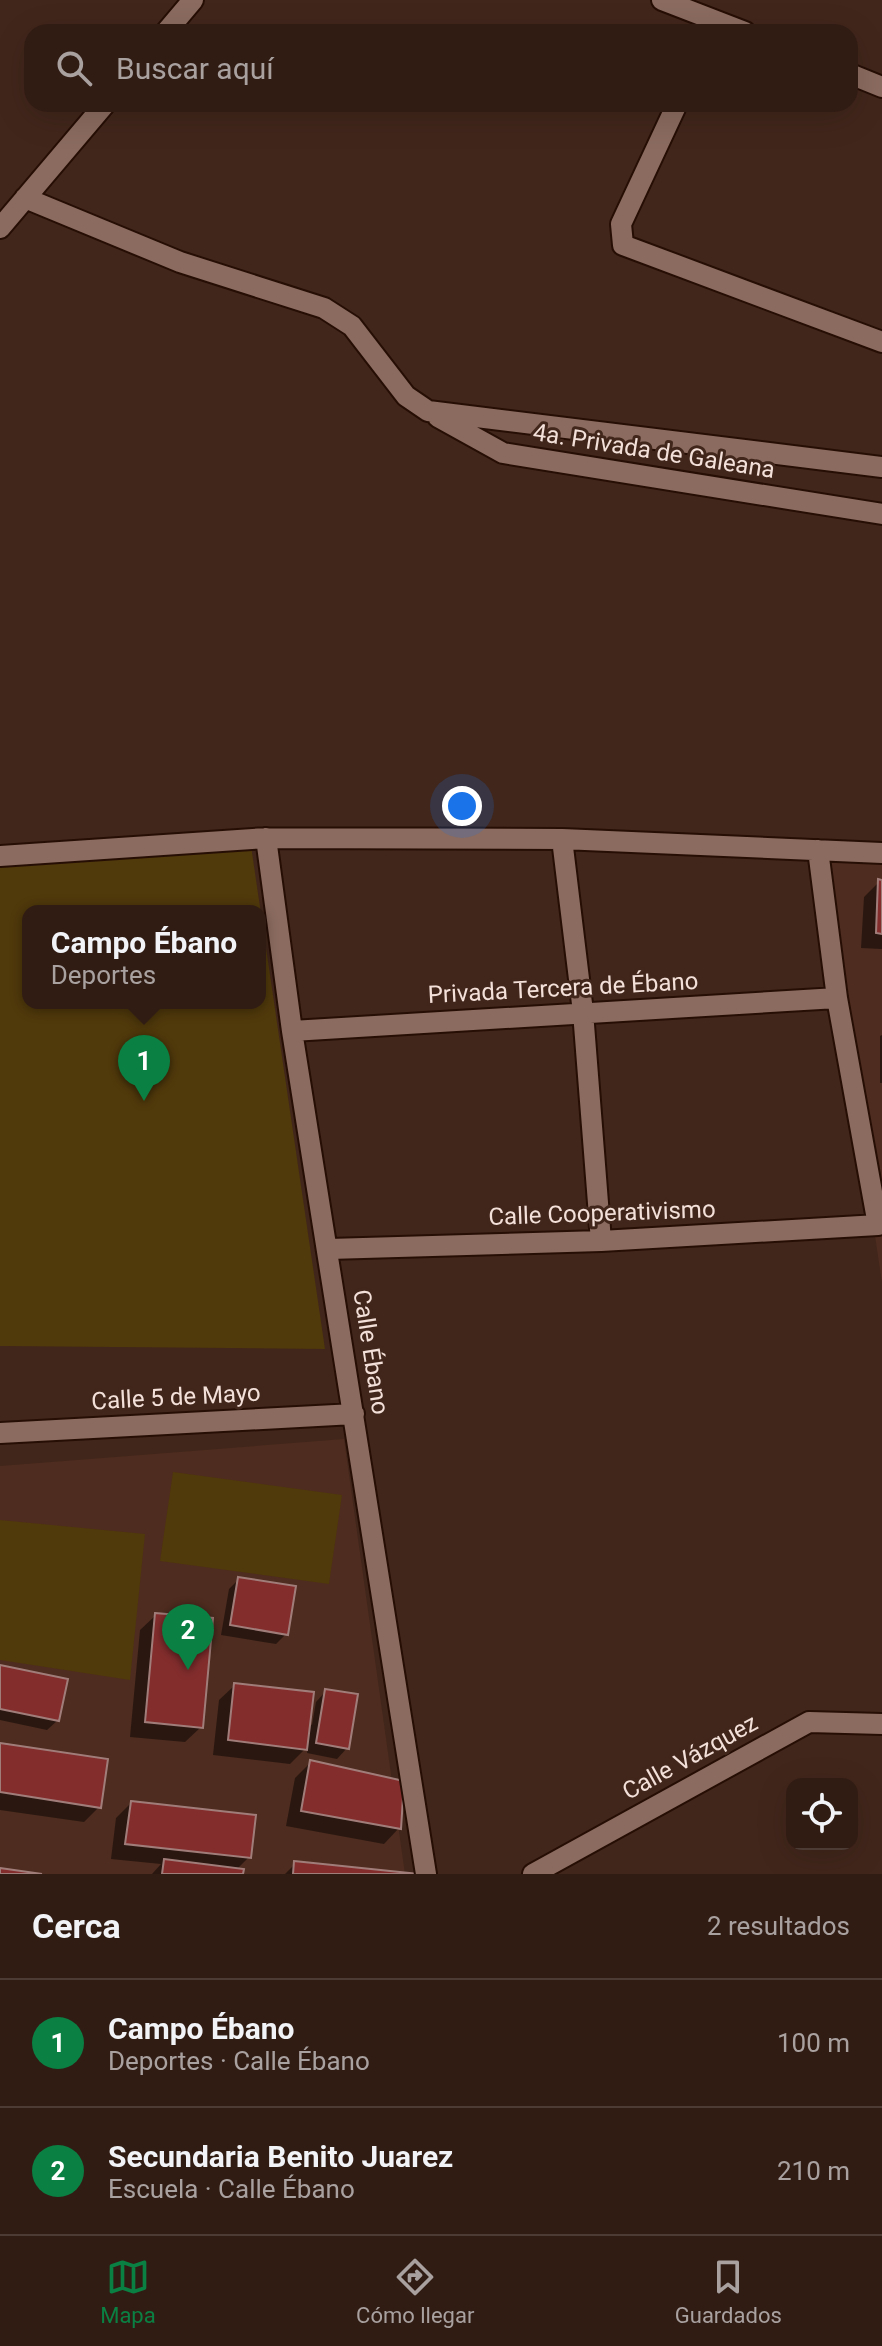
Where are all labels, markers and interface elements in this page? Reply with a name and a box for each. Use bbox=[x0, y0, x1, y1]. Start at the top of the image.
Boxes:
search box bbox=[24, 24, 858, 112]
icon: search bbox=[52, 46, 96, 90]
text: Buscar aquí bbox=[116, 51, 274, 86]
street label: 4a. Privada de Galeana bbox=[531, 418, 777, 484]
your location bbox=[442, 786, 482, 826]
popup bbox=[22, 905, 266, 1009]
text: Campo Ébano bbox=[51, 925, 237, 960]
text: Deportes bbox=[51, 960, 156, 990]
street label: Privada Tercera de Ébano bbox=[427, 967, 699, 1009]
pin: 1 bbox=[118, 1035, 170, 1101]
street label: Calle Cooperativismo bbox=[488, 1195, 716, 1231]
street label: Calle Ébano bbox=[347, 1288, 395, 1416]
street label: Calle 5 de Mayo bbox=[91, 1379, 261, 1415]
pin: 2 bbox=[162, 1604, 214, 1670]
street label: Calle Vázquez bbox=[618, 1708, 762, 1806]
map controls bbox=[786, 1778, 858, 1850]
button: locate bbox=[786, 1778, 858, 1850]
text: Cerca bbox=[32, 1906, 121, 1946]
text: 2 resultados bbox=[707, 1911, 850, 1941]
text: Campo Ébano bbox=[108, 2011, 295, 2046]
text: 1 bbox=[51, 2028, 65, 2058]
text: 100 m bbox=[777, 2028, 850, 2058]
text: Deportes · Calle Ébano bbox=[108, 2046, 370, 2076]
text: Secundaria Benito Juarez bbox=[108, 2139, 453, 2174]
text: 2 bbox=[51, 2156, 65, 2186]
text: 210 m bbox=[777, 2156, 850, 2186]
text: Escuela · Calle Ébano bbox=[108, 2174, 355, 2204]
tab: Mapa bbox=[100, 2255, 156, 2328]
tab: Cómo llegar bbox=[356, 2255, 474, 2328]
tab: Guardados bbox=[675, 2255, 782, 2328]

